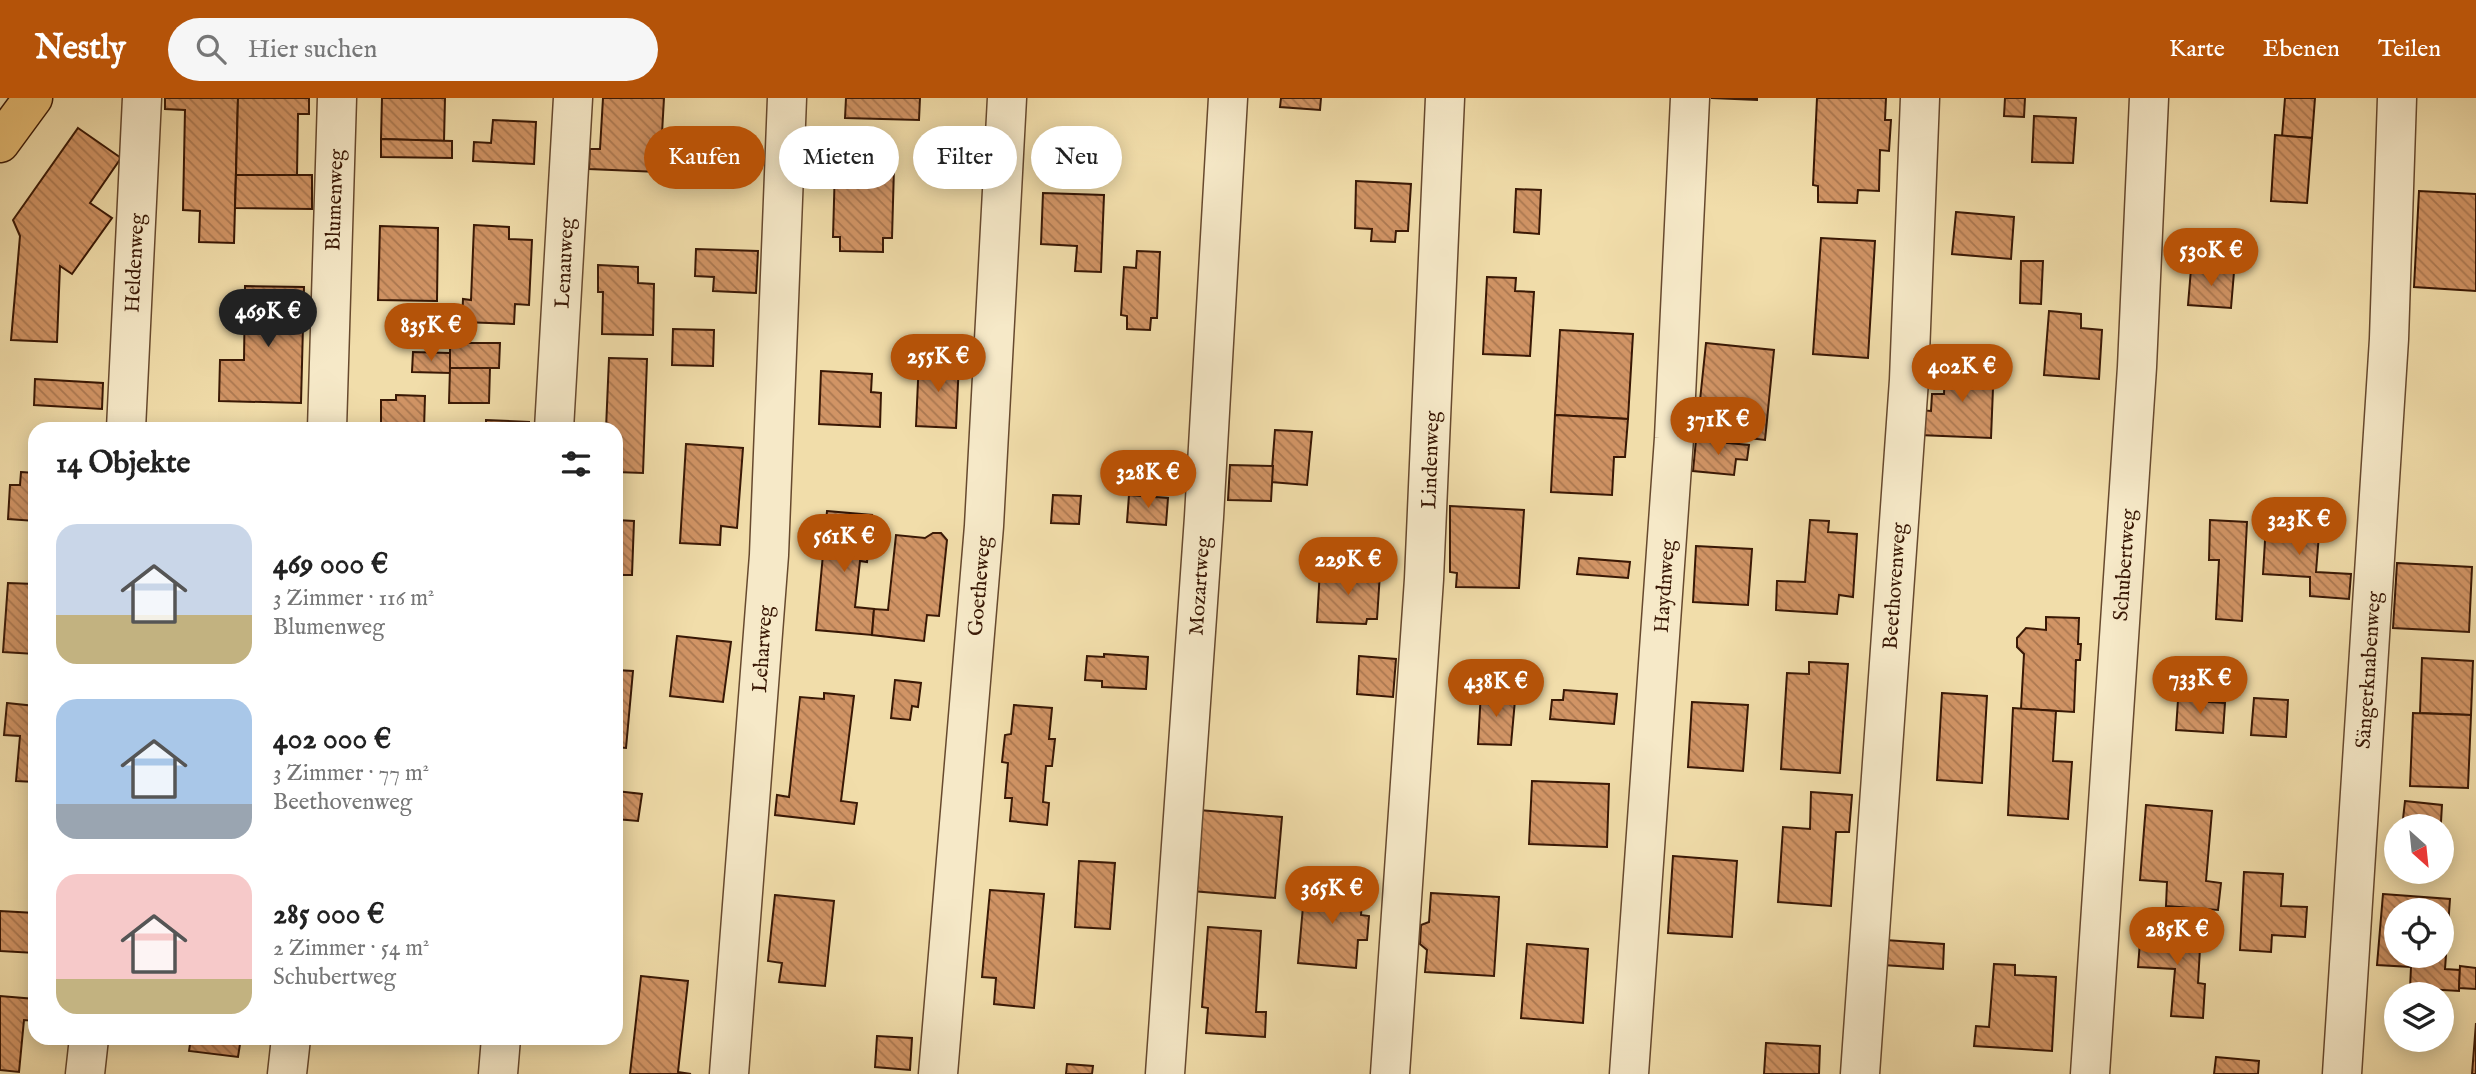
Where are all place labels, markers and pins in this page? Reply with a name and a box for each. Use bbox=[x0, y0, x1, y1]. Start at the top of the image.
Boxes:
pin: 530K € bbox=[2154, 228, 2268, 288]
pin: 469K € bbox=[211, 289, 325, 349]
pin: 835K € bbox=[374, 303, 488, 363]
pin: 255K € bbox=[881, 334, 995, 394]
pin: 402K € bbox=[1905, 344, 2019, 404]
pin: 371K € bbox=[1661, 398, 1775, 457]
pin: 328K € bbox=[1091, 450, 1205, 510]
pin: 323K € bbox=[2242, 498, 2356, 557]
pin: 561K € bbox=[787, 514, 901, 574]
pin: 229K € bbox=[1291, 538, 1405, 597]
pin: 733K € bbox=[2143, 656, 2257, 716]
pin: 438K € bbox=[1439, 660, 1553, 719]
pin: 365K € bbox=[1275, 866, 1389, 926]
pin: 285K € bbox=[2120, 908, 2234, 967]

